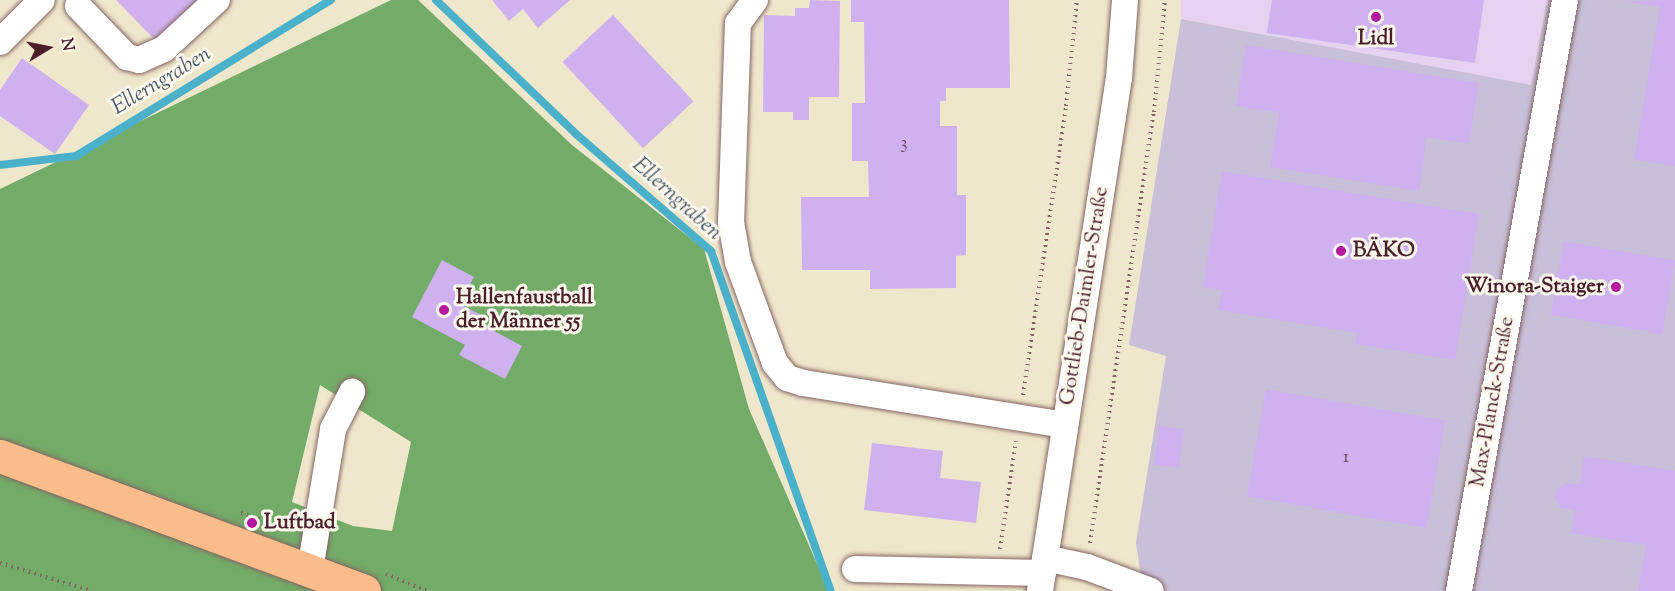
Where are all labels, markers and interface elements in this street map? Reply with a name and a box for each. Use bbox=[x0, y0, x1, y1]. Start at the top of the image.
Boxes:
marker: Lidl bbox=[1369, 10, 1383, 24]
north arrow bbox=[18, 18, 78, 78]
place label: Lidl bbox=[1358, 26, 1394, 52]
text: N bbox=[54, 36, 79, 53]
water label: Ellerngraben bbox=[107, 42, 217, 122]
house number: 3 bbox=[900, 133, 908, 155]
water label: Ellerngraben bbox=[626, 153, 726, 247]
street label: Gottlieb-Daimler-Straße bbox=[1055, 185, 1115, 407]
place label: BÄKO bbox=[1353, 238, 1415, 264]
marker: BÄKO bbox=[1334, 244, 1348, 258]
place label: Winora-Staiger bbox=[1465, 274, 1604, 300]
marker: Winora-Staiger bbox=[1609, 280, 1623, 294]
place label: Hallenfaustball der Männer 55 bbox=[456, 285, 593, 335]
marker: Hallenfaustball der Männer 55 bbox=[437, 303, 451, 317]
street label: Max-Planck-Straße bbox=[1466, 315, 1520, 489]
house number: 1 bbox=[1343, 447, 1349, 469]
place label: Luftbad bbox=[264, 510, 336, 536]
marker: Luftbad bbox=[245, 516, 259, 530]

